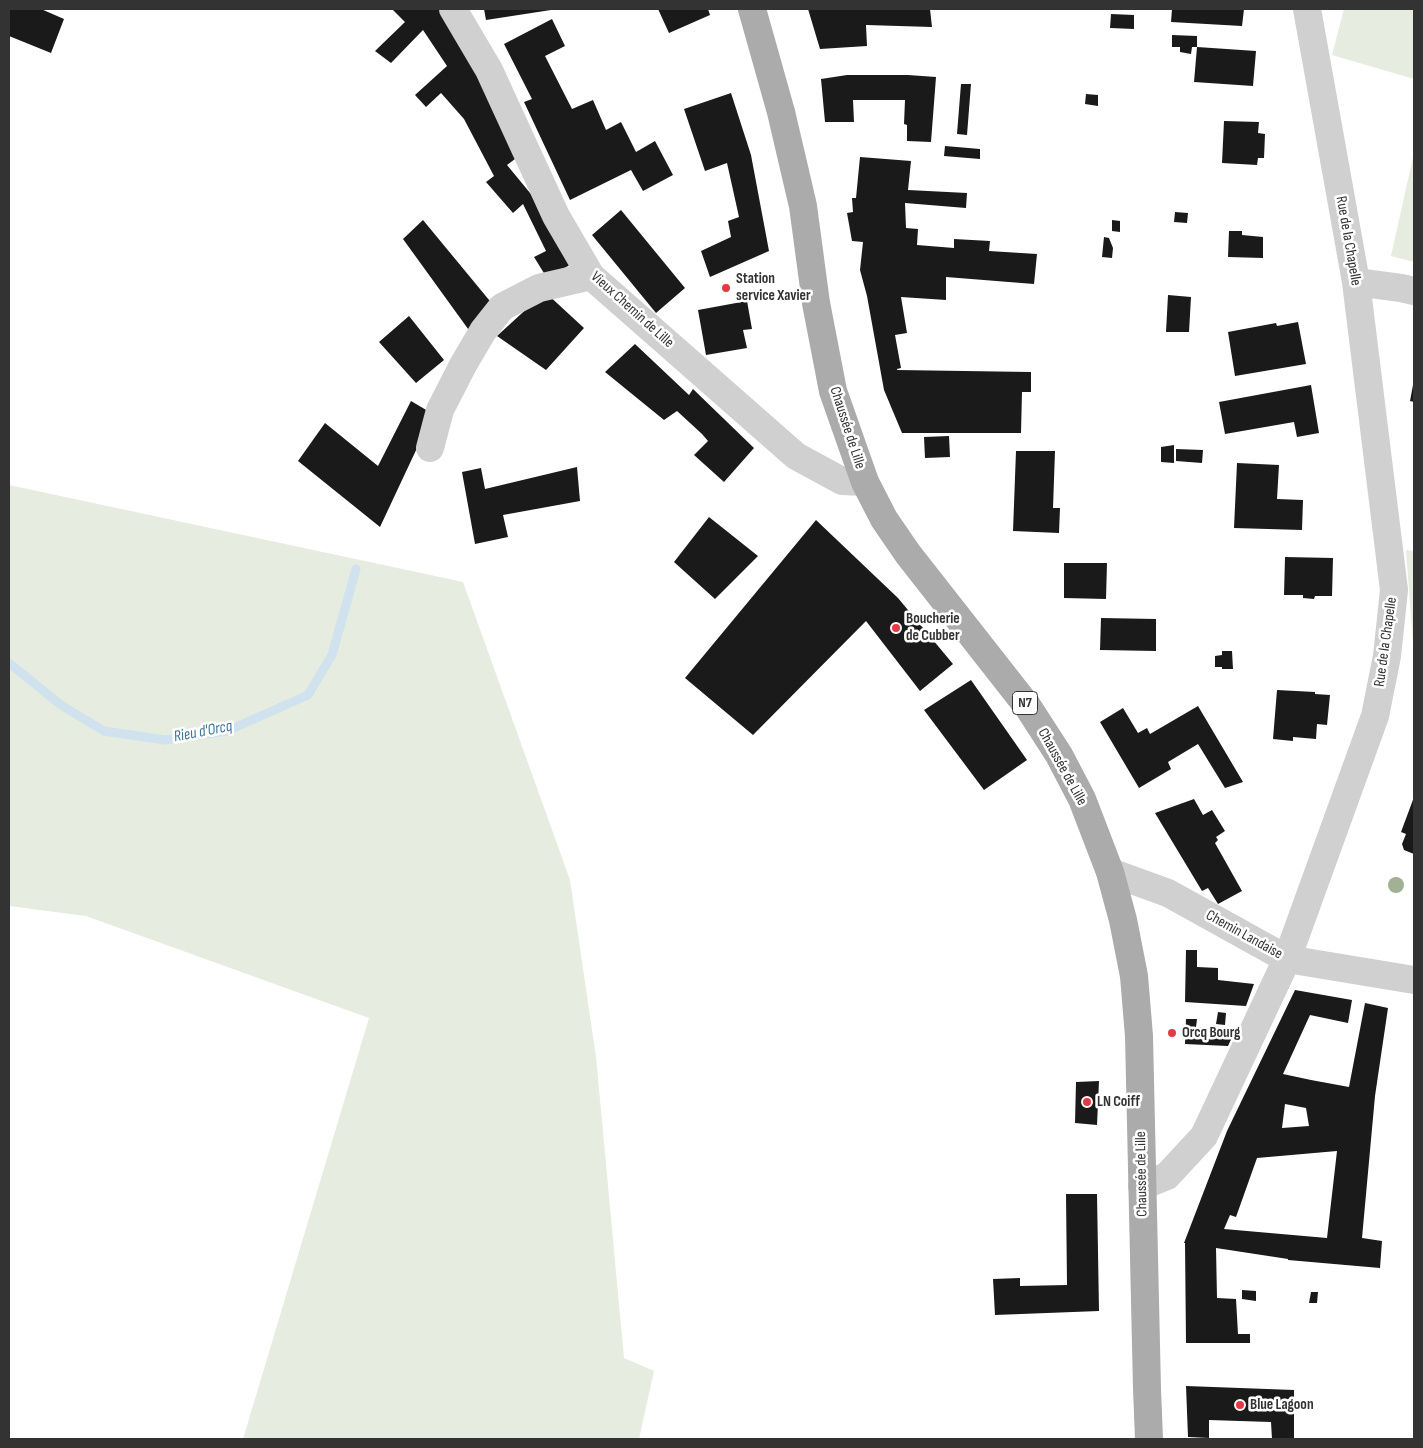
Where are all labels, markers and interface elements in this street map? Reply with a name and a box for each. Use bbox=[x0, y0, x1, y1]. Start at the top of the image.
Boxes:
street label: Rue de la Chapelle bbox=[1331, 195, 1365, 287]
street label: Vieux Chemin de Lille bbox=[587, 268, 677, 352]
place label: Station service Xavier bbox=[736, 270, 811, 305]
marker: Station service Xavier bbox=[720, 282, 732, 294]
street label: Chaussée de Lille bbox=[825, 385, 869, 471]
street label: Rue de la Chapelle bbox=[1371, 596, 1401, 688]
place label: Boucherie de Cubber bbox=[906, 610, 960, 645]
marker: Boucherie de Cubber bbox=[890, 622, 902, 634]
road number: N7 bbox=[1012, 691, 1038, 714]
water label: Rieu d'Orcq bbox=[172, 717, 234, 747]
street label: Chaussée de Lille bbox=[1033, 725, 1091, 809]
street label: Chemin Landaise bbox=[1202, 907, 1286, 963]
place label: Orcq Bourg bbox=[1182, 1024, 1240, 1042]
marker: Orcq Bourg bbox=[1166, 1027, 1178, 1039]
place label: LN Coiff bbox=[1097, 1093, 1140, 1111]
marker: LN Coiff bbox=[1081, 1096, 1093, 1108]
street label: Chaussée de Lille bbox=[1132, 1131, 1152, 1217]
place label: Blue Lagoon bbox=[1250, 1396, 1314, 1414]
marker: Blue Lagoon bbox=[1234, 1399, 1246, 1411]

